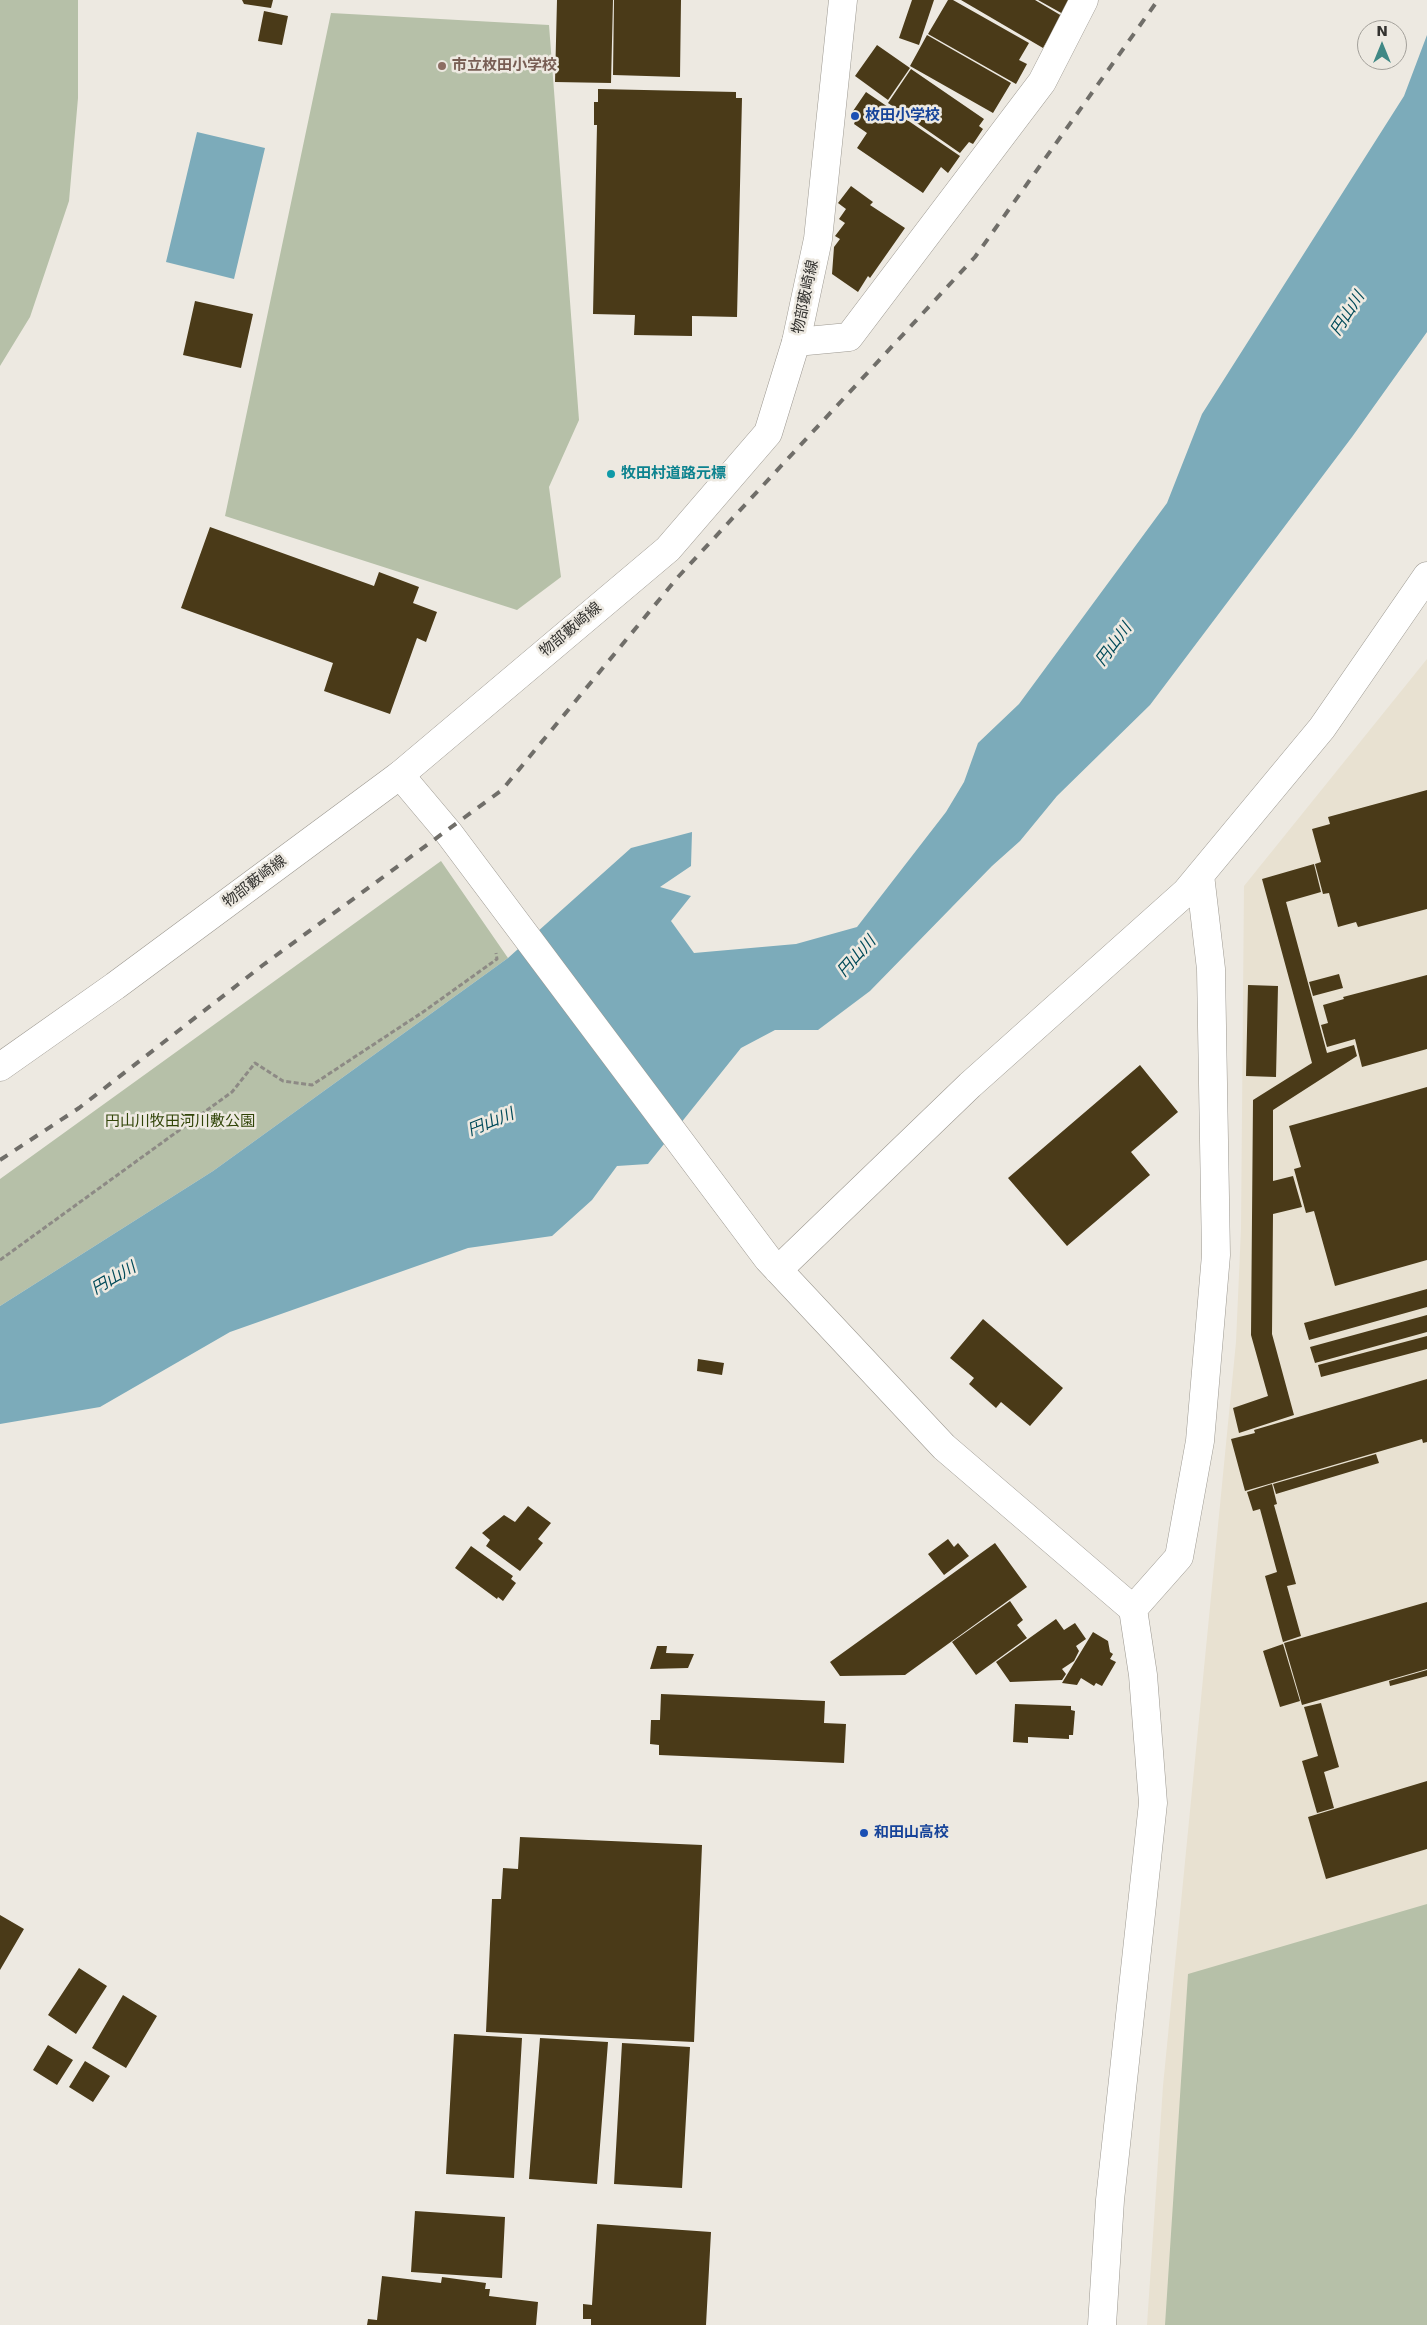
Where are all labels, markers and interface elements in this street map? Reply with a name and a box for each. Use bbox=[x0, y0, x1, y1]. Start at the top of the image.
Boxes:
north arrow bbox=[1357, 20, 1407, 70]
text: N bbox=[1376, 23, 1388, 39]
place label: 市立枚田小学校 bbox=[452, 57, 557, 75]
marker: 市立枚田小学校 bbox=[436, 60, 448, 72]
place label: 枚田小学校 bbox=[865, 107, 940, 125]
marker: 枚田小学校 bbox=[849, 110, 861, 122]
street label: 物部藪崎線 bbox=[789, 258, 823, 336]
water label: 円山川 bbox=[1327, 289, 1369, 339]
place label: 牧田村道路元標 bbox=[621, 465, 726, 483]
marker: 牧田村道路元標 bbox=[605, 468, 617, 480]
street label: 物部藪崎線 bbox=[536, 599, 606, 661]
water label: 円山川 bbox=[1092, 620, 1136, 670]
street label: 物部藪崎線 bbox=[220, 852, 290, 912]
water label: 円山川 bbox=[834, 933, 880, 981]
water label: 円山川 bbox=[465, 1105, 517, 1141]
park label: 円山川牧田河川敷公園 bbox=[105, 1113, 255, 1131]
water label: 円山川 bbox=[88, 1259, 140, 1299]
place label: 和田山高校 bbox=[874, 1824, 949, 1842]
marker: 和田山高校 bbox=[858, 1827, 870, 1839]

